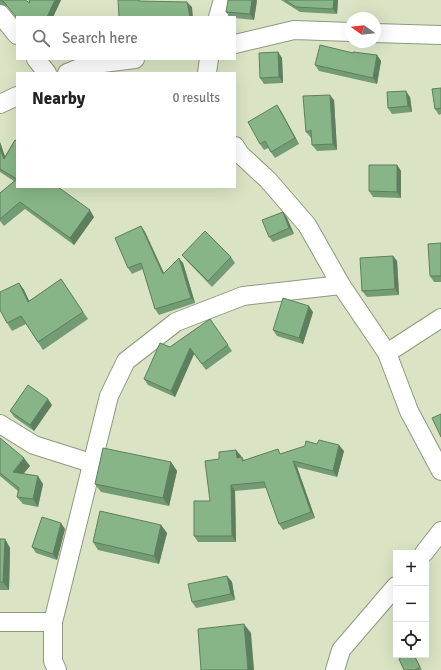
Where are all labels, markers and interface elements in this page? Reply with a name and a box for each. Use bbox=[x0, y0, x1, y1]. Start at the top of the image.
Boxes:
north arrow bbox=[345, 12, 381, 48]
search box bbox=[16, 16, 236, 60]
icon: search bbox=[30, 27, 52, 49]
text: Search here bbox=[62, 29, 138, 47]
text: Nearby bbox=[32, 88, 85, 109]
text: 0 results bbox=[172, 90, 220, 106]
map controls bbox=[393, 550, 429, 658]
button: + bbox=[393, 550, 429, 586]
button: − bbox=[393, 586, 429, 622]
button: locate bbox=[393, 622, 429, 658]

